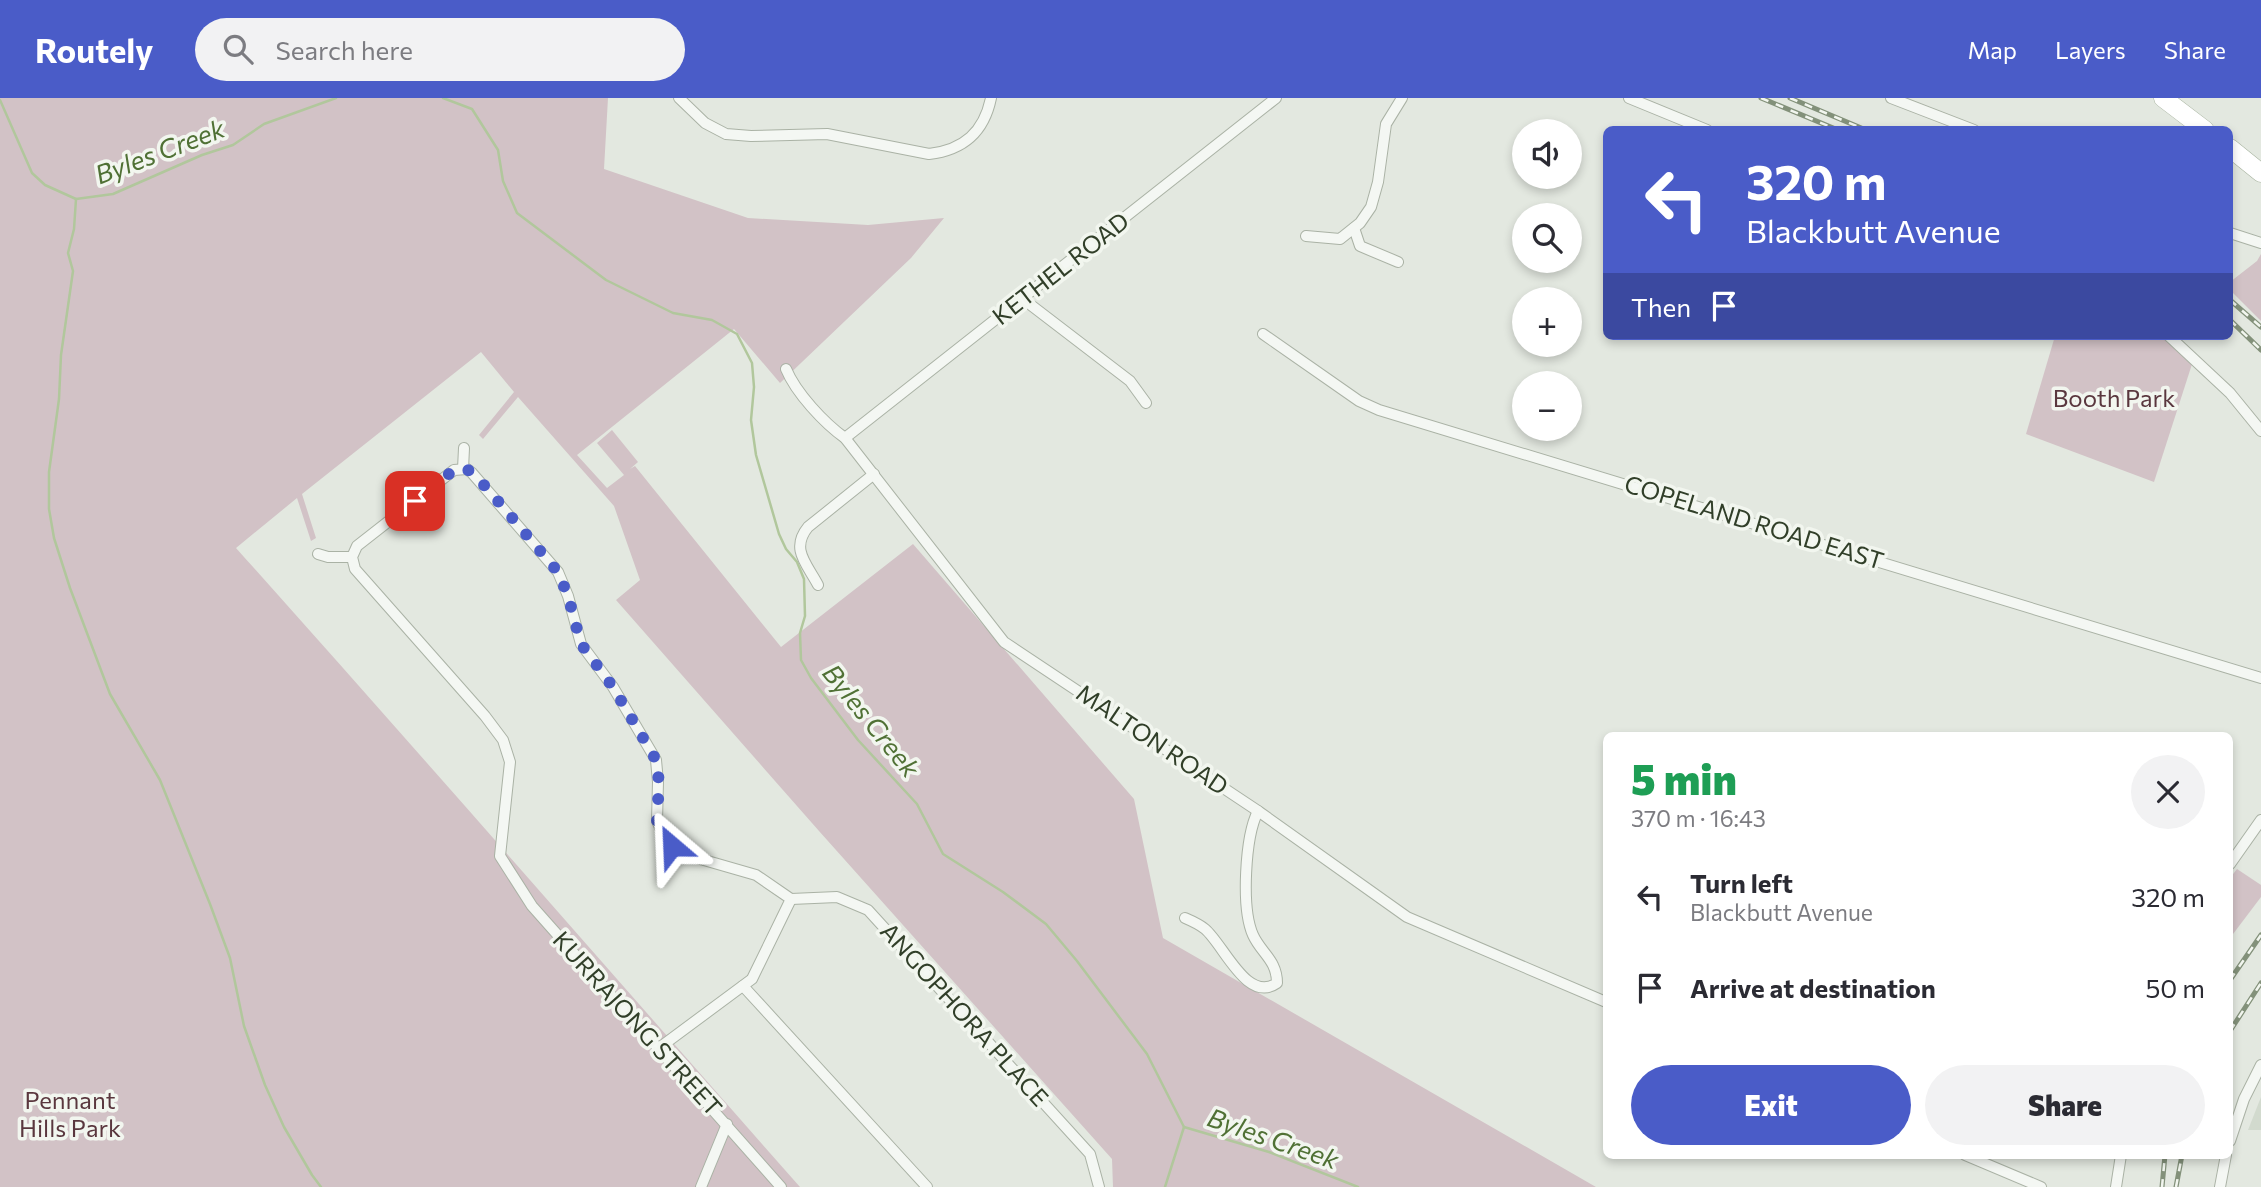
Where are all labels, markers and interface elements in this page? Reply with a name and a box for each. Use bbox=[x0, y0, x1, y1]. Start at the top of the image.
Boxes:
search box bbox=[195, 18, 685, 81]
text: Routely bbox=[35, 29, 153, 70]
icon: search bbox=[219, 30, 257, 68]
text: Search here bbox=[275, 34, 413, 65]
text: Map bbox=[1968, 35, 2017, 64]
text: Layers bbox=[2055, 35, 2126, 64]
text: Share bbox=[2164, 35, 2226, 64]
water label: Byles Creek bbox=[90, 111, 230, 190]
map controls bbox=[1512, 119, 1582, 441]
button: sound bbox=[1512, 119, 1582, 189]
text: 320 m bbox=[1746, 150, 1887, 210]
icon: left bbox=[1631, 154, 1722, 245]
button: search bbox=[1512, 203, 1582, 273]
street label: KETHEL ROAD bbox=[986, 206, 1134, 330]
text: Blackbutt Avenue bbox=[1746, 210, 2001, 250]
button: + bbox=[1512, 287, 1582, 357]
icon: arrive bbox=[1705, 287, 1743, 325]
text: Then bbox=[1631, 291, 1691, 322]
button: − bbox=[1512, 371, 1582, 441]
park label: Booth Park bbox=[2053, 383, 2175, 412]
street label: COPELAND ROAD EAST bbox=[1621, 468, 1888, 575]
pin bbox=[385, 471, 445, 531]
icon: arrive bbox=[396, 482, 434, 520]
water label: Byles Creek bbox=[817, 657, 928, 784]
street label: MALTON ROAD bbox=[1071, 677, 1234, 800]
text: 5 min bbox=[1631, 752, 1737, 804]
button: close bbox=[2131, 755, 2205, 829]
text: 370 m · 16:43 bbox=[1631, 804, 1766, 832]
position arrow bbox=[635, 809, 709, 883]
text: Turn left bbox=[1690, 867, 1793, 898]
icon: left bbox=[1631, 878, 1669, 916]
text: 320 m bbox=[2131, 881, 2205, 912]
text: Blackbutt Avenue bbox=[1690, 898, 1873, 926]
street label: ANGOPHORA PLACE bbox=[875, 916, 1055, 1112]
street label: KURRAJONG STREET bbox=[548, 925, 729, 1121]
icon: arrive bbox=[1631, 969, 1669, 1007]
text: Arrive at destination bbox=[1690, 972, 1936, 1003]
text: 50 m bbox=[2145, 972, 2205, 1003]
button: Exit bbox=[1631, 1065, 1911, 1145]
button: Share bbox=[1925, 1065, 2205, 1145]
park label: Pennant Hills Park bbox=[19, 1085, 121, 1142]
water label: Byles Creek bbox=[1204, 1101, 1344, 1175]

